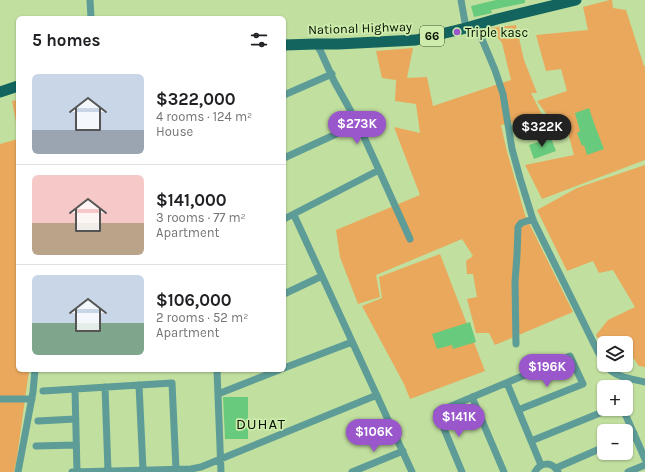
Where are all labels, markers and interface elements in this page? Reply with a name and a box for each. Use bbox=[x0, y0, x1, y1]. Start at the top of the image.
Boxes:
street label: National Highway bbox=[308, 19, 412, 37]
place label: Triple kasc bbox=[465, 25, 528, 40]
road number: 66 bbox=[420, 26, 444, 46]
marker: Triple kasc bbox=[452, 27, 462, 37]
icon: filters bbox=[248, 29, 270, 51]
text: 5 homes bbox=[32, 30, 101, 50]
text: $322,000 bbox=[156, 89, 235, 109]
icon: home bbox=[64, 90, 112, 138]
text: 4 rooms · 124 m² bbox=[156, 109, 252, 124]
pin: $273K bbox=[329, 111, 385, 145]
pin: $322K bbox=[514, 114, 570, 148]
text: $273K bbox=[337, 116, 377, 131]
text: $322K bbox=[521, 119, 563, 134]
text: House bbox=[156, 124, 193, 139]
text: $141,000 bbox=[156, 190, 227, 210]
icon: home bbox=[64, 191, 112, 239]
text: 3 rooms · 77 m² bbox=[156, 210, 246, 225]
text: Apartment bbox=[156, 225, 219, 240]
text: $106,000 bbox=[156, 290, 231, 310]
icon: home bbox=[64, 291, 112, 339]
text: 2 rooms · 52 m² bbox=[156, 310, 248, 325]
text: Apartment bbox=[156, 325, 219, 340]
map controls bbox=[597, 336, 633, 460]
button: layers bbox=[597, 336, 633, 372]
pin: $196K bbox=[519, 354, 575, 388]
text: $196K bbox=[528, 359, 566, 374]
button: + bbox=[597, 380, 633, 416]
pin: $141K bbox=[431, 404, 487, 438]
text: $141K bbox=[442, 409, 476, 424]
district label: DUHAT bbox=[236, 415, 286, 433]
pin: $106K bbox=[346, 419, 402, 453]
text: $106K bbox=[355, 424, 393, 439]
button: − bbox=[597, 424, 633, 460]

